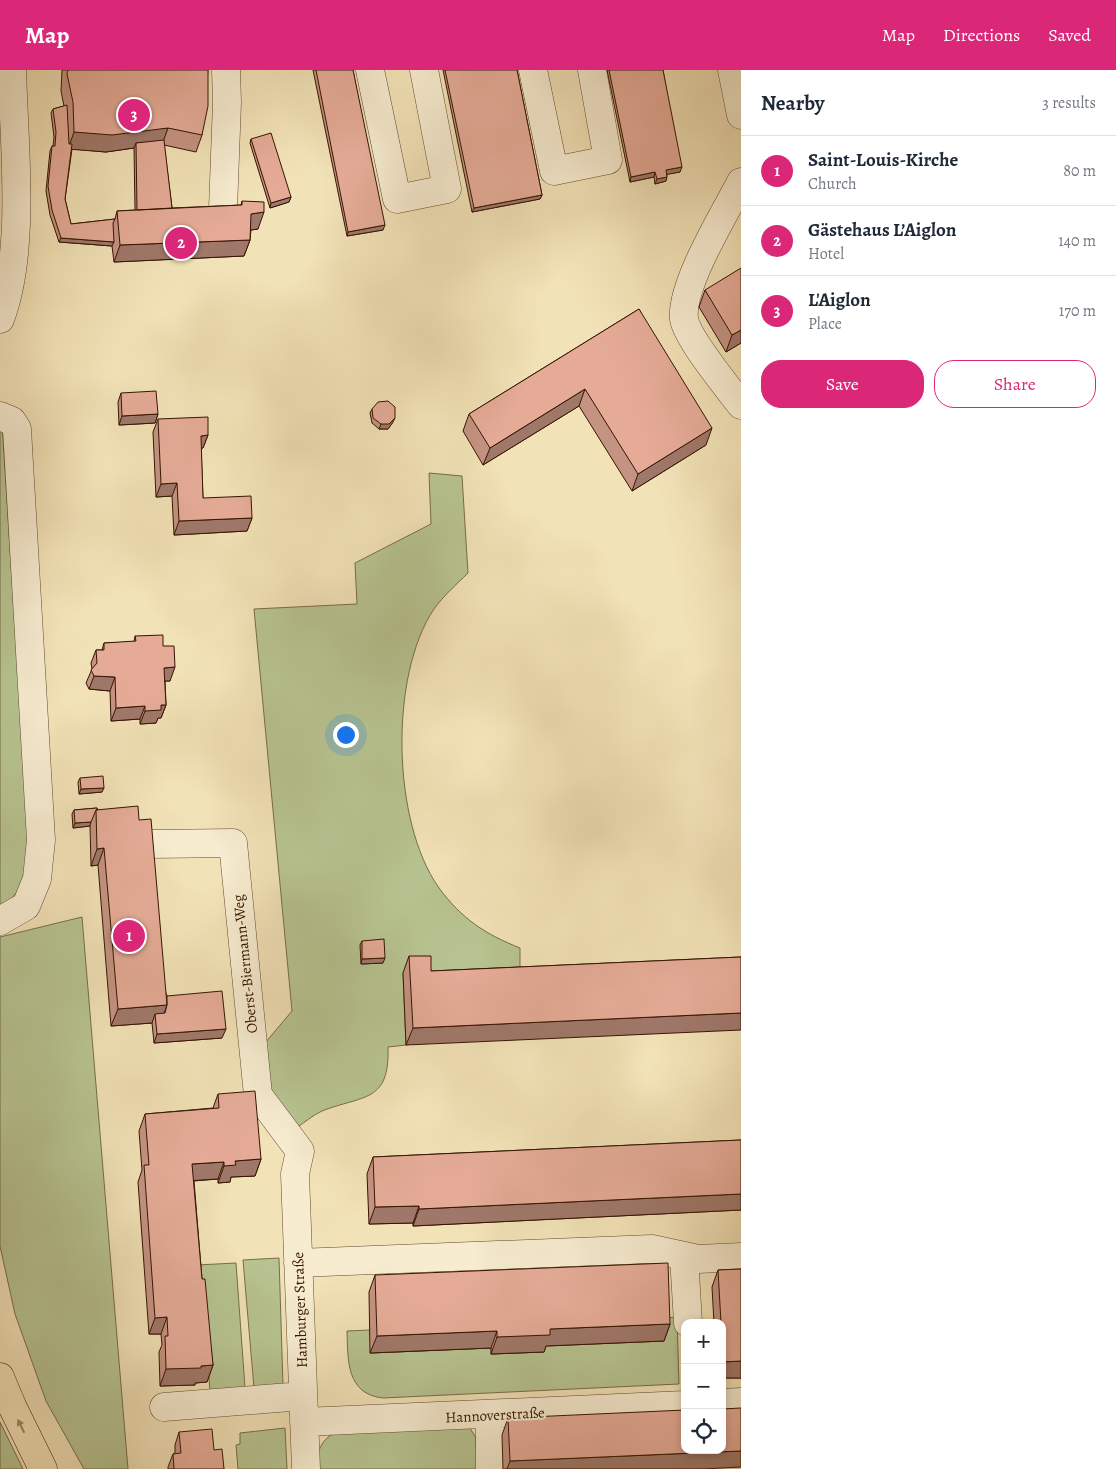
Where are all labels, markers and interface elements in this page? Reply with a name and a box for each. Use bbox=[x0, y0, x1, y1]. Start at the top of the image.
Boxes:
text: Map bbox=[25, 19, 69, 51]
text: Map bbox=[882, 23, 915, 47]
text: Directions bbox=[943, 23, 1020, 47]
text: Saved bbox=[1048, 23, 1091, 47]
text: Nearby bbox=[761, 89, 824, 117]
text: 3 results bbox=[1042, 92, 1096, 114]
pin: 3 bbox=[118, 96, 150, 134]
text: Saint-Louis-Kirche bbox=[808, 147, 958, 173]
text: 1 bbox=[774, 160, 780, 182]
text: 80 m bbox=[1063, 160, 1096, 182]
text: Church bbox=[808, 173, 857, 195]
text: Gästehaus L’Aiglon bbox=[808, 217, 956, 243]
pin: 2 bbox=[165, 224, 197, 262]
text: 2 bbox=[773, 230, 781, 252]
text: 140 m bbox=[1058, 230, 1096, 252]
text: Hotel bbox=[808, 243, 844, 265]
text: L'Aiglon bbox=[808, 287, 871, 313]
text: 3 bbox=[774, 300, 780, 322]
text: 170 m bbox=[1059, 300, 1096, 322]
text: Place bbox=[808, 313, 842, 335]
button: Save bbox=[761, 360, 924, 408]
button: Share bbox=[934, 360, 1096, 408]
your location bbox=[333, 722, 359, 748]
street label: Oberst-Biermann-Weg bbox=[228, 893, 262, 1034]
pin: 1 bbox=[113, 917, 145, 955]
street label: Hamburger Straße bbox=[288, 1251, 312, 1368]
map controls bbox=[681, 1319, 726, 1454]
button: + bbox=[681, 1319, 726, 1364]
button: − bbox=[681, 1364, 726, 1409]
street label: Hannoverstraße bbox=[445, 1402, 546, 1428]
button: locate bbox=[681, 1409, 726, 1454]
one-way arrow bbox=[17, 1419, 25, 1433]

